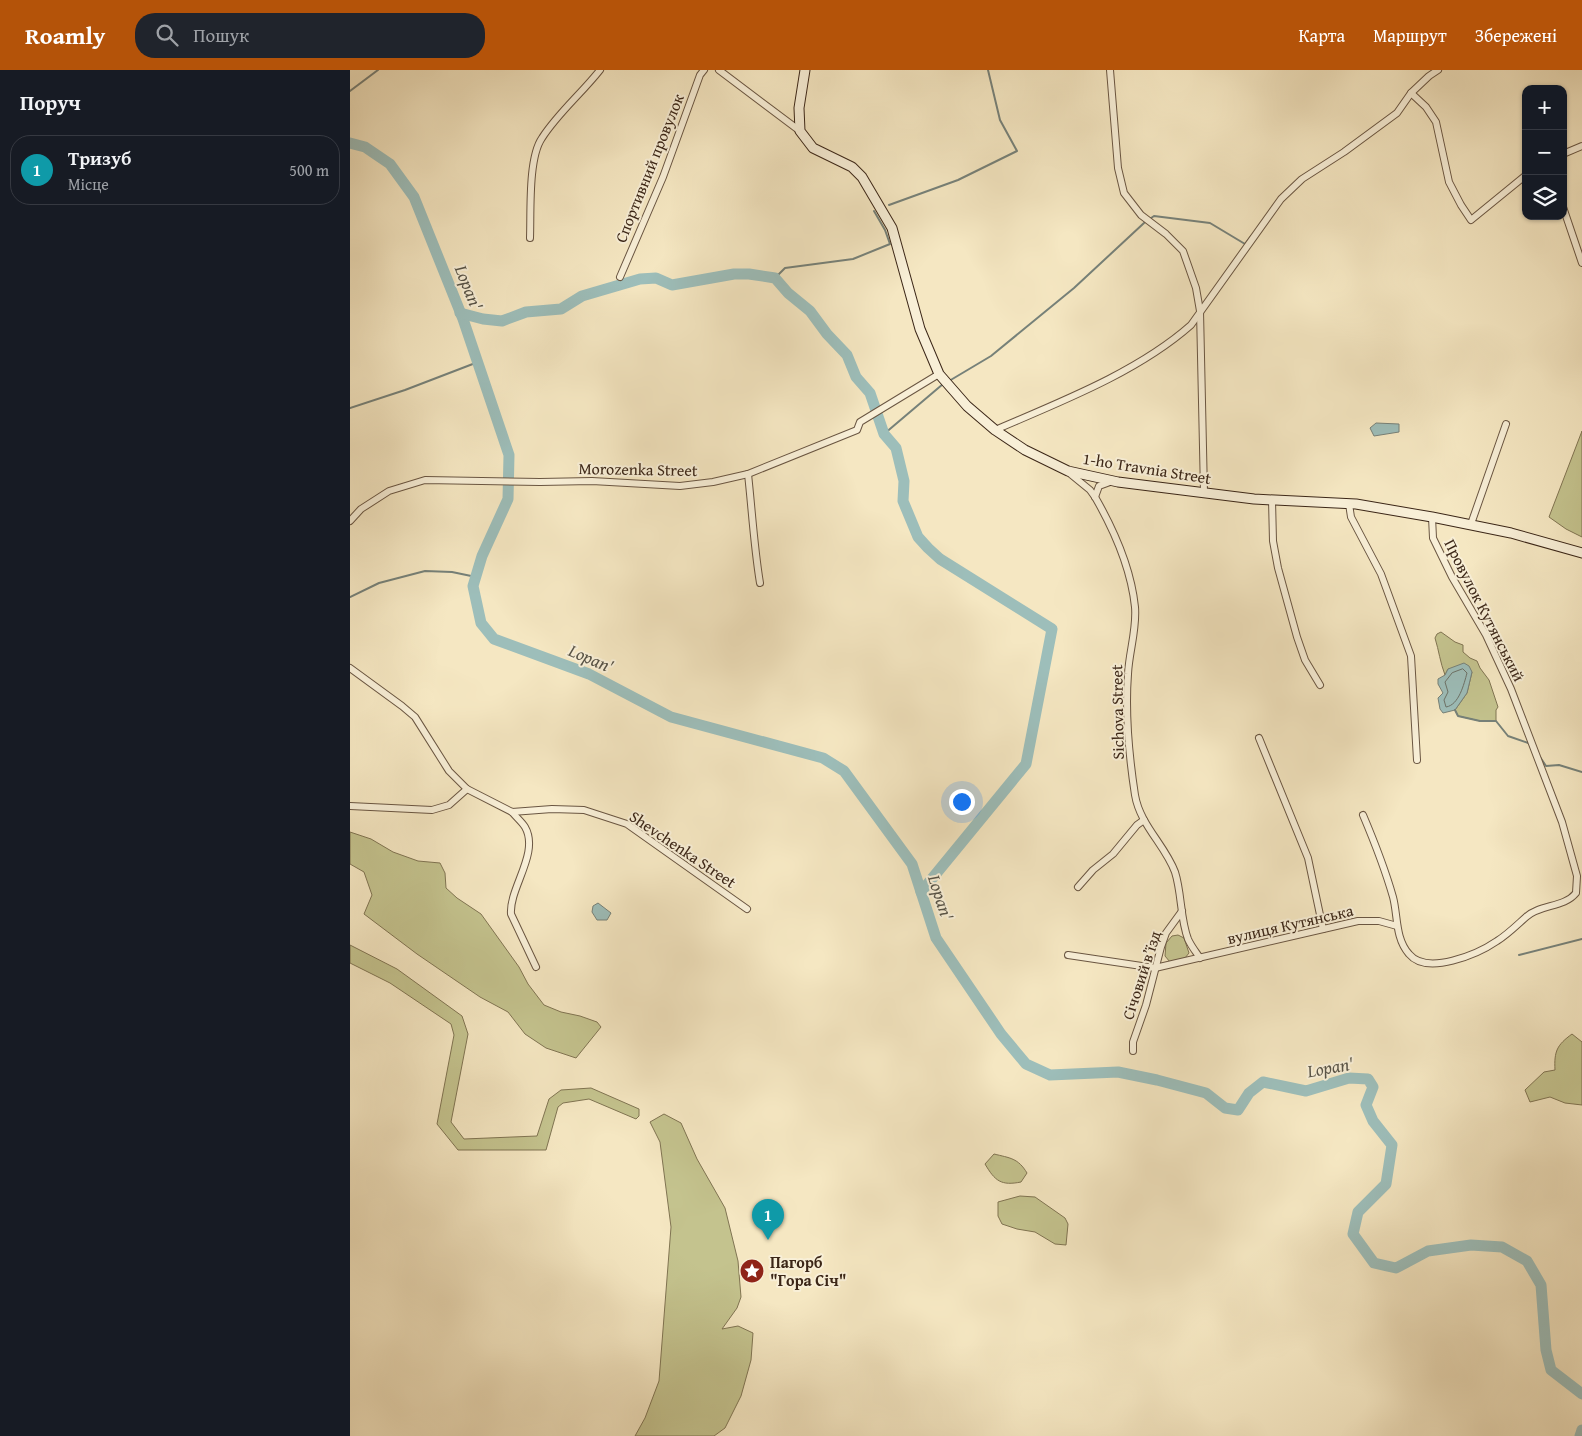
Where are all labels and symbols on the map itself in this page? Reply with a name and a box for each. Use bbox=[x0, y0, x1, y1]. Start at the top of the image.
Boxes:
street label: Спортивний провулок bbox=[608, 89, 690, 246]
water label: Lopan' bbox=[448, 260, 490, 313]
street label: 1-ho Travnia Street bbox=[1081, 446, 1213, 490]
street label: Morozenka Street bbox=[578, 456, 698, 482]
street label: Провулок Кутянський bbox=[1439, 535, 1532, 686]
water label: Lopan' bbox=[564, 636, 618, 679]
street label: Sichova Street bbox=[1104, 664, 1130, 760]
your location bbox=[949, 789, 975, 815]
street label: Shevchenka Street bbox=[625, 804, 742, 894]
water label: Lopan' bbox=[921, 870, 961, 923]
street label: вулиця Кутянська bbox=[1225, 898, 1356, 950]
street label: Січовий в’їзд bbox=[1115, 927, 1167, 1023]
water label: Lopan' bbox=[1304, 1050, 1355, 1084]
pin: 1 bbox=[752, 1199, 784, 1240]
place label: Пагорб "Гора Січ" bbox=[770, 1250, 846, 1292]
place icon: Пагорб "Гора Січ" bbox=[739, 1258, 765, 1284]

